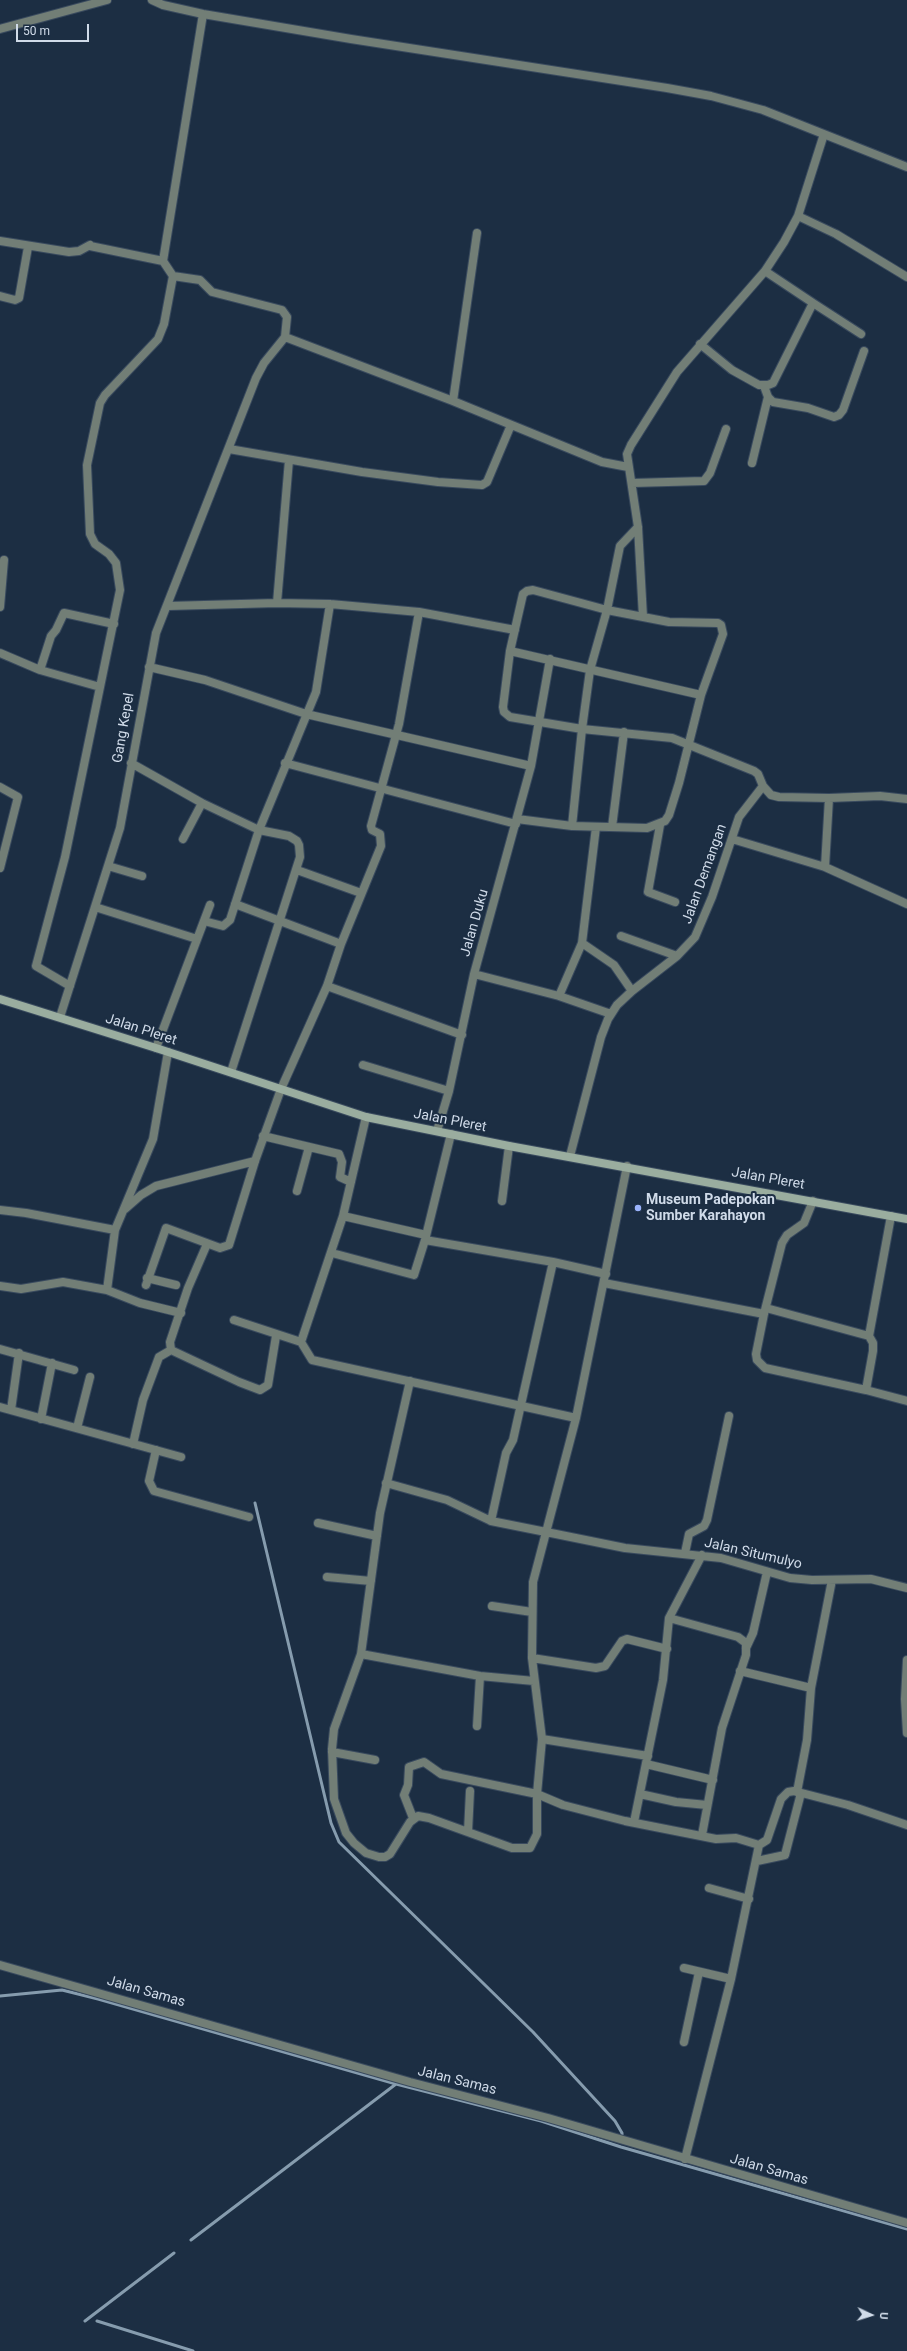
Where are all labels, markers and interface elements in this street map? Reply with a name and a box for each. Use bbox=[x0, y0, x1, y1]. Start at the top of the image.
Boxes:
scale bar bbox=[18, 16, 91, 42]
text: 50 m bbox=[23, 24, 50, 38]
street label: Gang Kepel bbox=[110, 692, 138, 764]
street label: Jalan Demangan bbox=[679, 822, 731, 926]
street label: Jalan Duku bbox=[457, 887, 493, 959]
street label: Jalan Pleret bbox=[103, 1011, 179, 1049]
street label: Jalan Pleret bbox=[412, 1106, 488, 1136]
street label: Jalan Pleret bbox=[730, 1164, 806, 1194]
place label: Museum Padepokan Sumber Karahayon bbox=[646, 1192, 775, 1224]
marker: Museum Padepokan Sumber Karahayon bbox=[633, 1203, 643, 1213]
street label: Jalan Situmulyo bbox=[703, 1535, 803, 1573]
street label: Jalan Samas bbox=[105, 1973, 187, 2011]
street label: Jalan Samas bbox=[416, 2063, 498, 2099]
street label: Jalan Samas bbox=[728, 2151, 810, 2189]
north arrow bbox=[851, 2295, 891, 2335]
text: U bbox=[877, 2312, 890, 2320]

